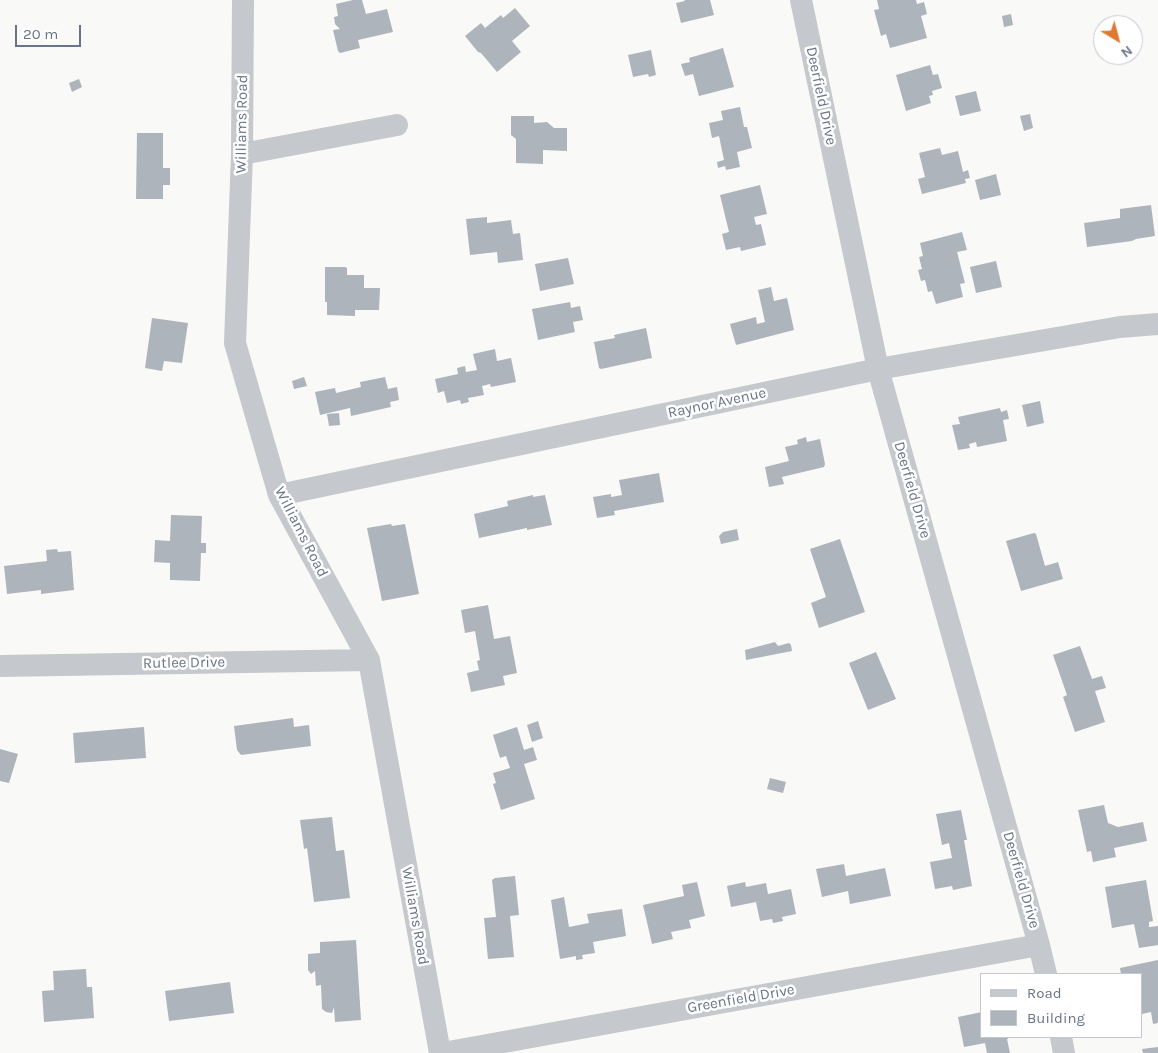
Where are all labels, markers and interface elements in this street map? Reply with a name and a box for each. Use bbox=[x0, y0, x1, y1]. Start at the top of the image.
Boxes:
scale bar bbox=[18, 15, 84, 47]
north arrow bbox=[1093, 15, 1143, 65]
text: 20 m bbox=[23, 25, 58, 43]
text: N bbox=[1118, 42, 1136, 61]
street label: Deerfield Drive bbox=[802, 45, 840, 147]
street label: Williams Road bbox=[232, 74, 252, 174]
street label: Raynor Avenue bbox=[666, 384, 768, 422]
street label: Deerfield Drive bbox=[890, 440, 934, 540]
street label: Williams Road bbox=[271, 484, 331, 580]
street label: Rutlee Drive bbox=[143, 653, 225, 673]
street label: Deerfield Drive bbox=[999, 830, 1043, 930]
street label: Williams Road bbox=[398, 866, 432, 966]
legend bbox=[980, 973, 1143, 1038]
street label: Greenfield Drive bbox=[686, 981, 796, 1017]
text: Road bbox=[1027, 984, 1062, 1002]
text: Building bbox=[1027, 1009, 1085, 1027]

